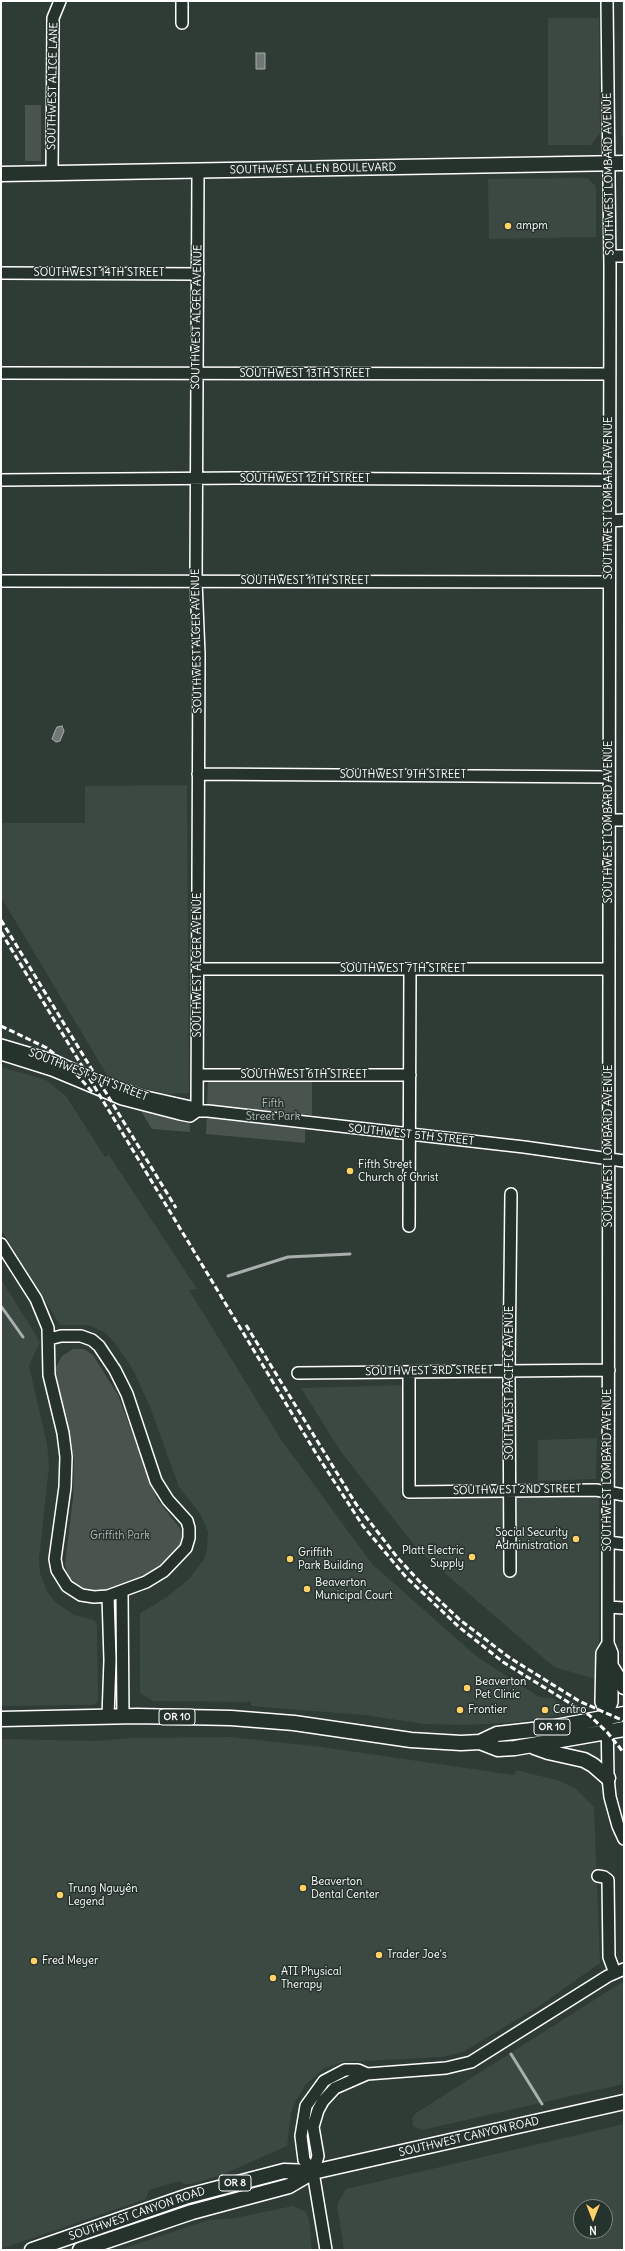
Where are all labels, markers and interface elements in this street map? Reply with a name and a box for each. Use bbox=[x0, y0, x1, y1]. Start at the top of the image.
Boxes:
street label: SOUTHWEST ALICE LANE bbox=[45, 22, 61, 150]
street label: SOUTHWEST LOMBARD AVENUE bbox=[601, 92, 617, 256]
street label: SOUTHWEST ALLEN BOULEVARD bbox=[230, 161, 396, 177]
place label: ampm bbox=[516, 219, 548, 233]
marker: ampm bbox=[503, 221, 513, 231]
street label: SOUTHWEST ALGER AVENUE bbox=[189, 244, 205, 390]
street label: SOUTHWEST 14TH STREET bbox=[34, 266, 164, 280]
street label: SOUTHWEST 13TH STREET bbox=[239, 367, 371, 381]
street label: SOUTHWEST LOMBARD AVENUE bbox=[602, 417, 616, 579]
street label: SOUTHWEST 12TH STREET bbox=[240, 472, 370, 486]
street label: SOUTHWEST ALGER AVENUE bbox=[189, 568, 205, 714]
street label: SOUTHWEST 11TH STREET bbox=[240, 574, 370, 588]
street label: SOUTHWEST LOMBARD AVENUE bbox=[602, 741, 616, 903]
street label: SOUTHWEST 9TH STREET bbox=[340, 768, 466, 782]
street label: SOUTHWEST ALGER AVENUE bbox=[191, 893, 205, 1037]
street label: SOUTHWEST 7TH STREET bbox=[340, 962, 466, 976]
street label: SOUTHWEST 5TH STREET bbox=[26, 1046, 150, 1104]
street label: SOUTHWEST LOMBARD AVENUE bbox=[602, 1065, 616, 1227]
street label: SOUTHWEST 6TH STREET bbox=[241, 1068, 367, 1082]
park label: Fifth Street Park bbox=[246, 1097, 300, 1123]
street label: SOUTHWEST 5TH STREET bbox=[347, 1122, 475, 1148]
place label: Fifth Street Church of Christ bbox=[358, 1158, 438, 1184]
marker: Fifth Street Church of Christ bbox=[345, 1166, 355, 1176]
street label: SOUTHWEST PACIFIC AVENUE bbox=[503, 1306, 517, 1460]
street label: SOUTHWEST 3RD STREET bbox=[365, 1363, 493, 1379]
street label: SOUTHWEST LOMBARD AVENUE bbox=[601, 1389, 615, 1551]
street label: SOUTHWEST 2ND STREET bbox=[453, 1482, 581, 1498]
place label: Social Security Administration bbox=[495, 1526, 568, 1552]
park label: Griffith Park bbox=[90, 1529, 150, 1543]
marker: Social Security Administration bbox=[571, 1534, 581, 1544]
place label: Platt Electric Supply bbox=[402, 1544, 464, 1570]
place label: Griffith Park Building bbox=[298, 1546, 363, 1572]
marker: Platt Electric Supply bbox=[467, 1552, 477, 1562]
marker: Griffith Park Building bbox=[285, 1554, 295, 1564]
place label: Beaverton Municipal Court bbox=[315, 1576, 393, 1602]
marker: Beaverton Municipal Court bbox=[302, 1584, 312, 1594]
place label: Beaverton Pet Clinic bbox=[475, 1675, 526, 1701]
marker: Beaverton Pet Clinic bbox=[462, 1683, 472, 1693]
place label: Frontier bbox=[468, 1703, 507, 1717]
place label: Centro bbox=[553, 1703, 586, 1717]
marker: Frontier bbox=[455, 1705, 465, 1715]
marker: Centro bbox=[540, 1705, 550, 1715]
road number: OR 10 bbox=[159, 1709, 195, 1725]
road number: OR 10 bbox=[534, 1719, 570, 1735]
place label: Beaverton Dental Center bbox=[311, 1875, 379, 1901]
place label: Trung Nguyên Legend bbox=[68, 1882, 138, 1908]
marker: Beaverton Dental Center bbox=[298, 1883, 308, 1893]
marker: Trung Nguyên Legend bbox=[55, 1890, 65, 1900]
place label: Trader Joe's bbox=[387, 1948, 447, 1962]
marker: Trader Joe's bbox=[374, 1950, 384, 1960]
place label: Fred Meyer bbox=[42, 1954, 98, 1968]
marker: Fred Meyer bbox=[29, 1956, 39, 1966]
place label: ATI Physical Therapy bbox=[281, 1965, 342, 1991]
marker: ATI Physical Therapy bbox=[268, 1973, 278, 1983]
street label: SOUTHWEST CANYON ROAD bbox=[398, 2114, 540, 2160]
road number: OR 8 bbox=[219, 2175, 251, 2191]
street label: SOUTHWEST CANYON ROAD bbox=[67, 2184, 207, 2244]
north arrow bbox=[573, 2199, 613, 2239]
text: N bbox=[589, 2223, 597, 2237]

